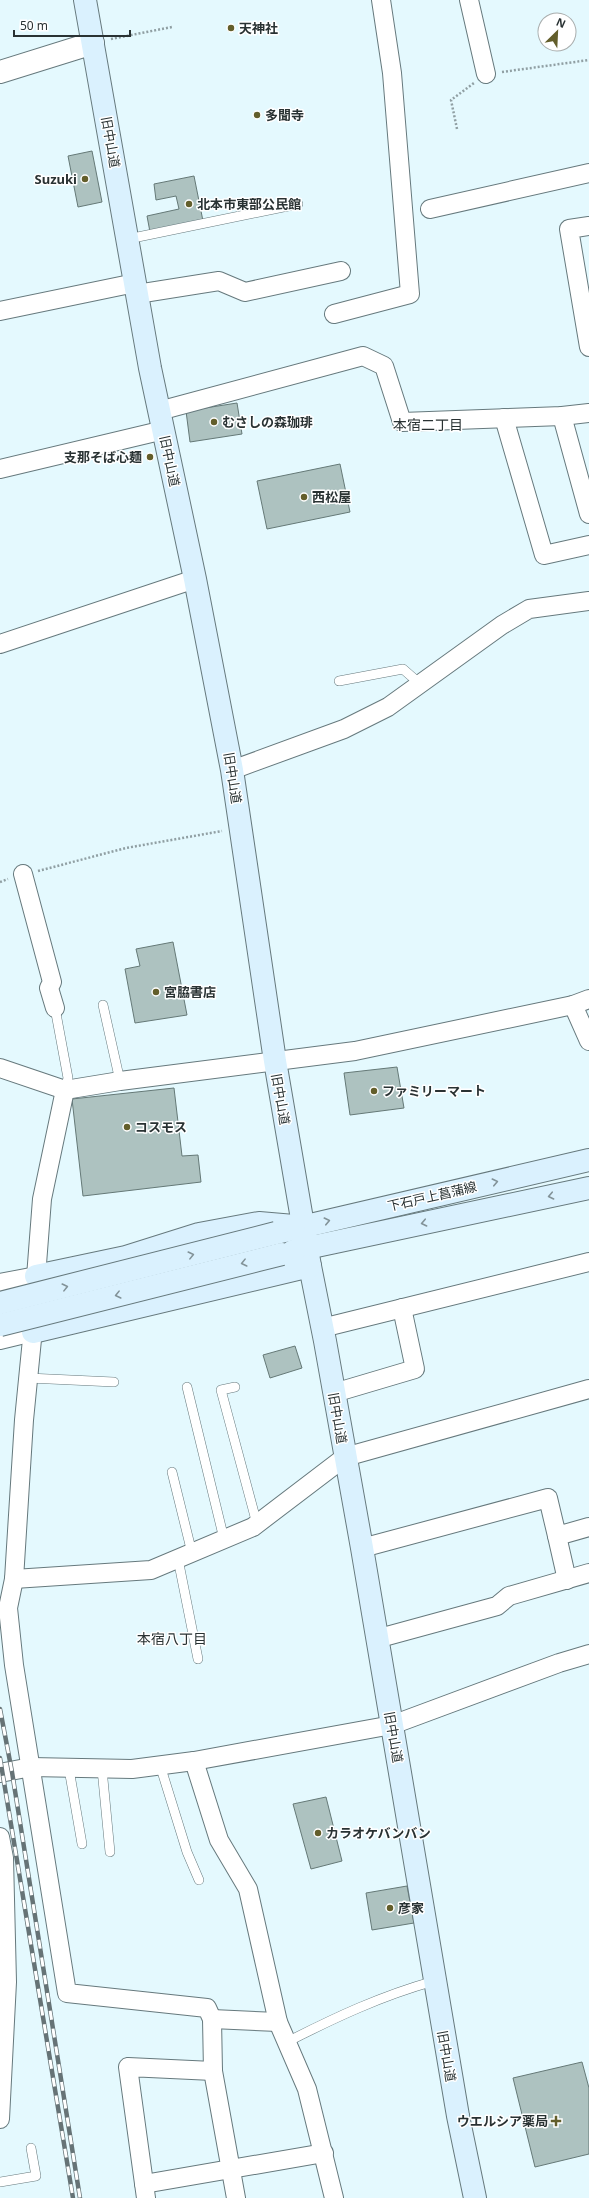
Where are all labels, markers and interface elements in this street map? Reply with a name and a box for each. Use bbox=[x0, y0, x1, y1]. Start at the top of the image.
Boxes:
scale bar bbox=[14, 12, 130, 38]
north arrow bbox=[537, 12, 577, 52]
text: N bbox=[554, 14, 568, 31]
text: 50 m bbox=[20, 17, 48, 34]
place label: 天神社 bbox=[239, 19, 278, 37]
marker: 天神社 bbox=[226, 23, 236, 33]
place label: 多聞寺 bbox=[265, 106, 304, 124]
marker: 多聞寺 bbox=[252, 110, 262, 120]
street label: 旧中山道 bbox=[98, 115, 124, 169]
place label: Suzuki bbox=[35, 170, 77, 188]
marker: Suzuki bbox=[80, 174, 90, 184]
place label: 北本市東部公民館 bbox=[197, 195, 301, 213]
marker: 北本市東部公民館 bbox=[184, 199, 194, 209]
place label: むさしの森珈琲 bbox=[222, 413, 313, 431]
district label: 本宿二丁目 bbox=[393, 415, 463, 434]
marker: むさしの森珈琲 bbox=[209, 417, 219, 427]
street label: 旧中山道 bbox=[156, 434, 184, 488]
place label: 支那そば心麺 bbox=[64, 448, 142, 466]
marker: 支那そば心麺 bbox=[145, 452, 155, 462]
place label: 西松屋 bbox=[312, 488, 351, 506]
marker: 西松屋 bbox=[299, 492, 309, 502]
street label: 旧中山道 bbox=[220, 751, 246, 805]
place label: 宮脇書店 bbox=[164, 983, 216, 1001]
marker: 宮脇書店 bbox=[151, 987, 161, 997]
street label: 旧中山道 bbox=[268, 1072, 294, 1126]
place label: ファミリーマート bbox=[382, 1082, 486, 1100]
marker: ファミリーマート bbox=[369, 1086, 379, 1096]
place label: コスモス bbox=[135, 1118, 187, 1136]
marker: コスモス bbox=[122, 1122, 132, 1132]
street label: 下石戸上菖蒲線 bbox=[386, 1177, 478, 1215]
one-way arrow bbox=[492, 1178, 498, 1186]
one-way arrow bbox=[548, 1191, 554, 1200]
one-way arrow bbox=[324, 1217, 331, 1225]
one-way arrow bbox=[420, 1218, 427, 1226]
one-way arrow bbox=[188, 1251, 194, 1259]
one-way arrow bbox=[241, 1259, 247, 1267]
one-way arrow bbox=[62, 1283, 68, 1291]
one-way arrow bbox=[115, 1290, 122, 1299]
street label: 旧中山道 bbox=[325, 1391, 351, 1445]
district label: 本宿八丁目 bbox=[137, 1629, 207, 1648]
street label: 旧中山道 bbox=[381, 1710, 407, 1764]
place label: カラオケバンバン bbox=[326, 1824, 431, 1842]
marker: カラオケバンバン bbox=[313, 1828, 323, 1838]
place label: 彦家 bbox=[398, 1899, 424, 1917]
marker: 彦家 bbox=[385, 1903, 395, 1913]
street label: 旧中山道 bbox=[434, 2029, 460, 2083]
place label: ウエルシア薬局 bbox=[457, 2112, 548, 2130]
marker: ウエルシア薬局 bbox=[551, 2116, 561, 2126]

